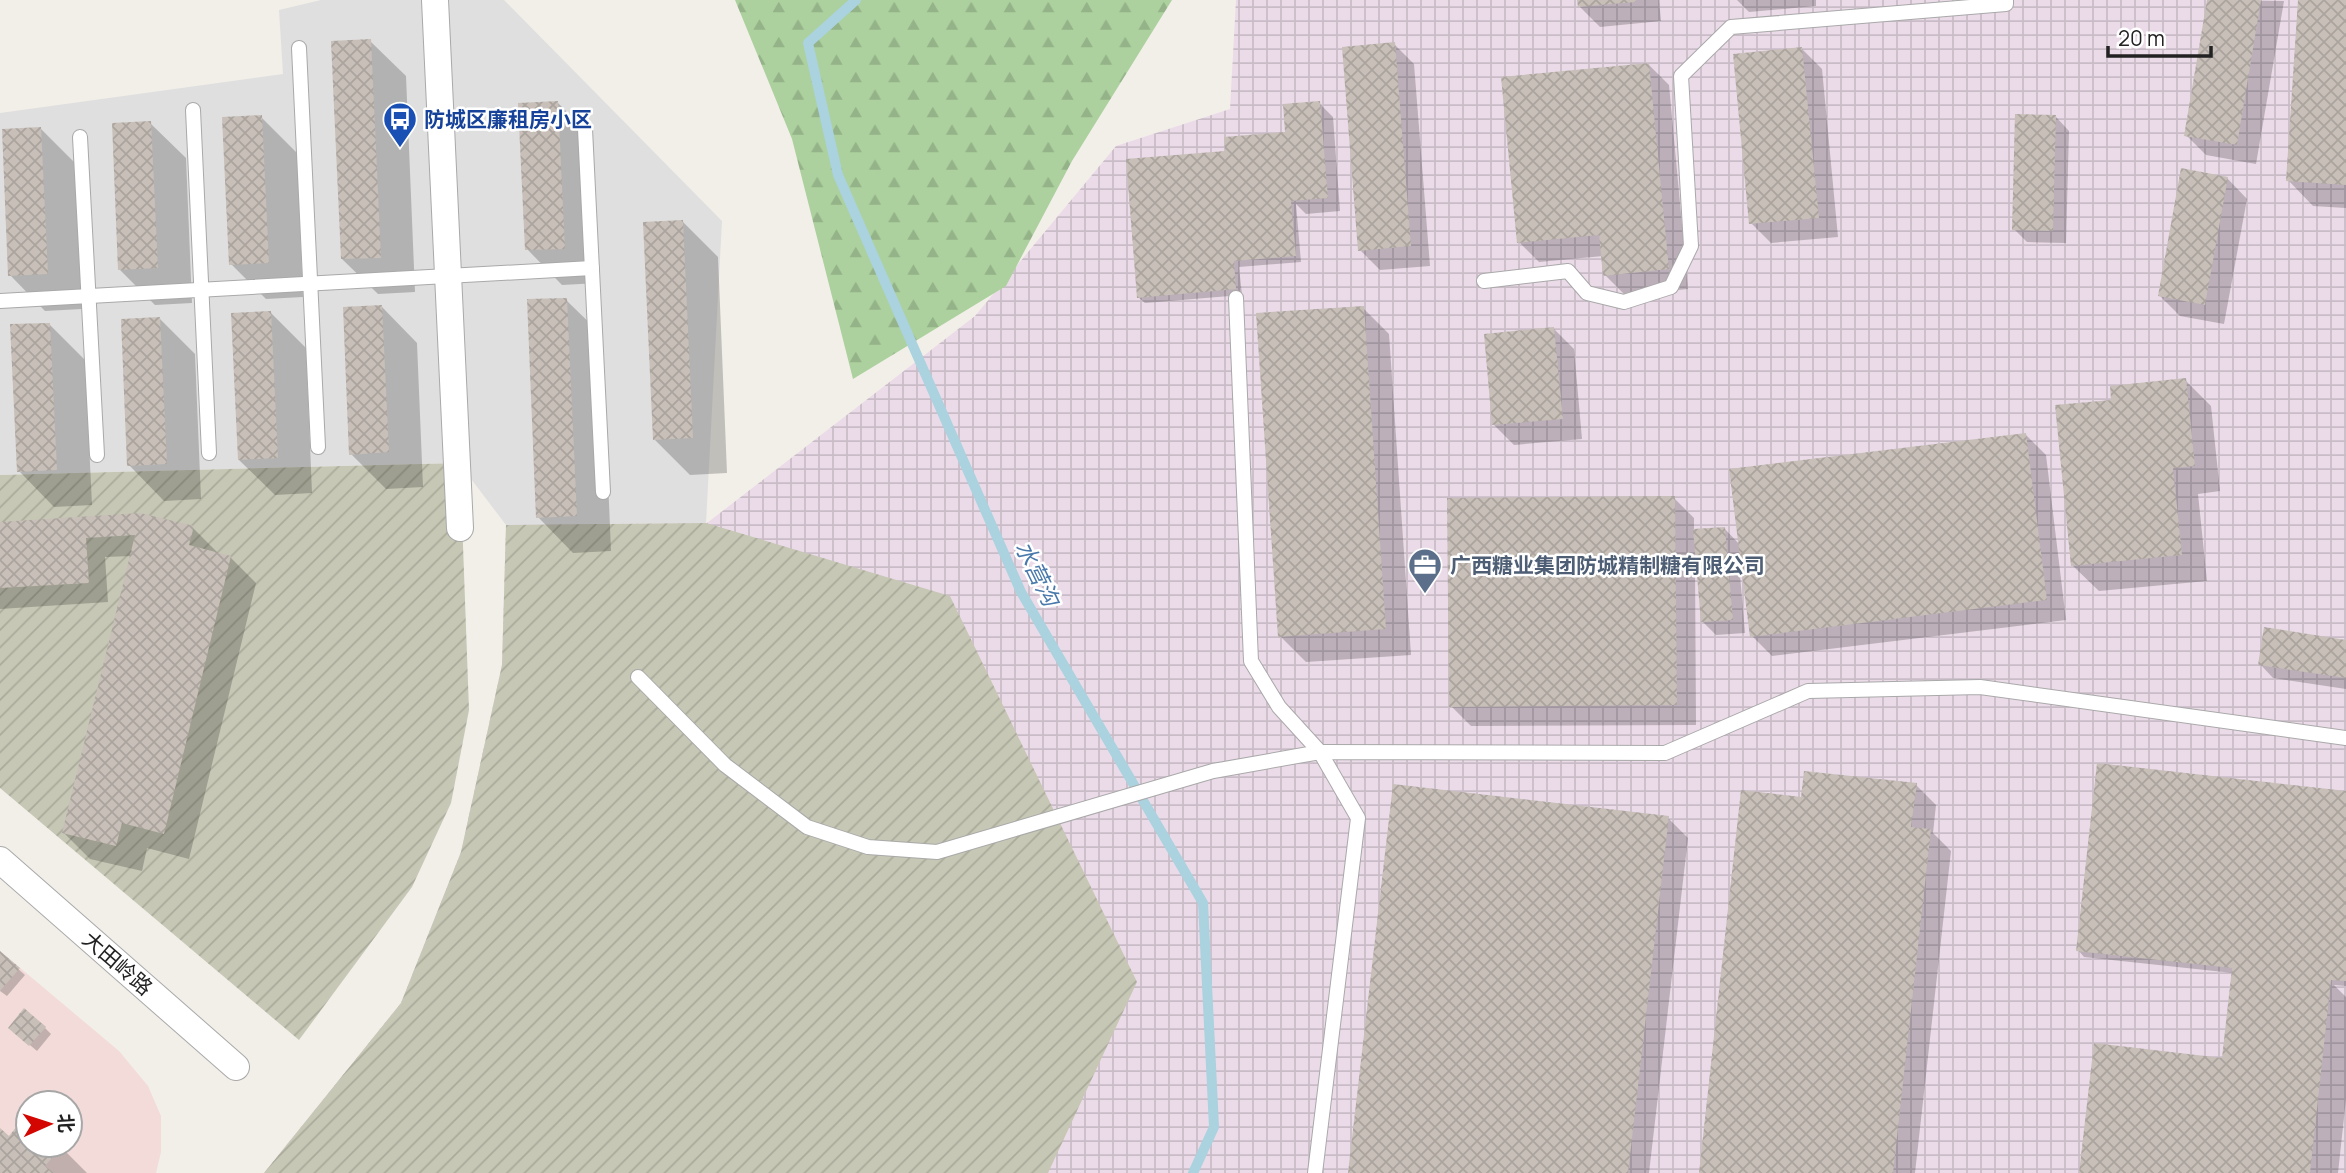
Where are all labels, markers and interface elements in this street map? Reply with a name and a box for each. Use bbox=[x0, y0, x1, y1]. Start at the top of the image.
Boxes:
scale bar bbox=[2108, 14, 2211, 58]
text: 20 m bbox=[2118, 24, 2165, 52]
bus stop icon: 防城区廉租房小区 bbox=[381, 100, 419, 149]
place label: 防城区廉租房小区 bbox=[424, 105, 592, 133]
water label: 水营沟 bbox=[1008, 535, 1069, 614]
office icon: 广西糖业集团防城精制糖有限公司 bbox=[1406, 546, 1444, 595]
place label: 广西糖业集团防城精制糖有限公司 bbox=[1450, 551, 1765, 579]
street label: 大田岭路 bbox=[77, 925, 159, 1001]
north arrow bbox=[14, 1089, 84, 1159]
text: 北 bbox=[52, 1113, 79, 1133]

